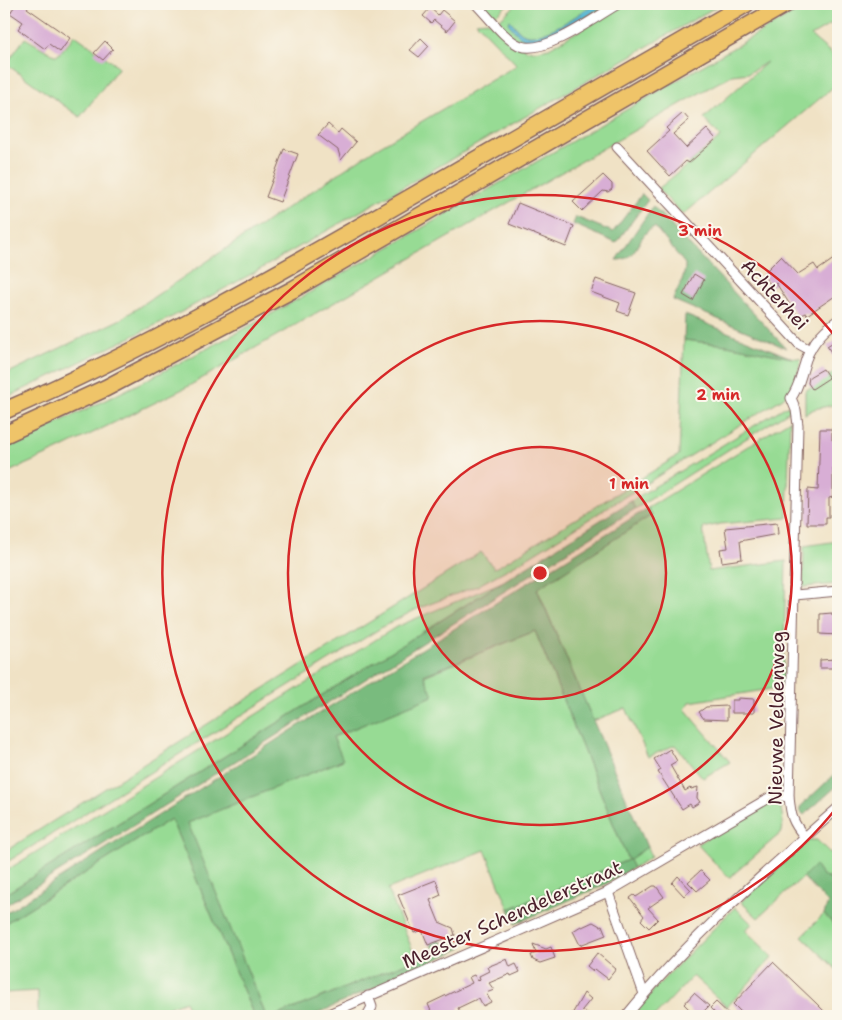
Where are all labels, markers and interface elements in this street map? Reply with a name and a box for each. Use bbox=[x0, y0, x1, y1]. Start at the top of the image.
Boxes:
text: 3 min bbox=[678, 221, 722, 241]
street label: Achterhei bbox=[735, 253, 814, 335]
text: 2 min bbox=[696, 385, 740, 405]
text: 1 min bbox=[609, 474, 649, 494]
centre of rings bbox=[531, 564, 549, 582]
street label: Nieuwe Veldenweg bbox=[762, 631, 791, 805]
street label: Meester Schendelerstraat bbox=[398, 855, 626, 974]

